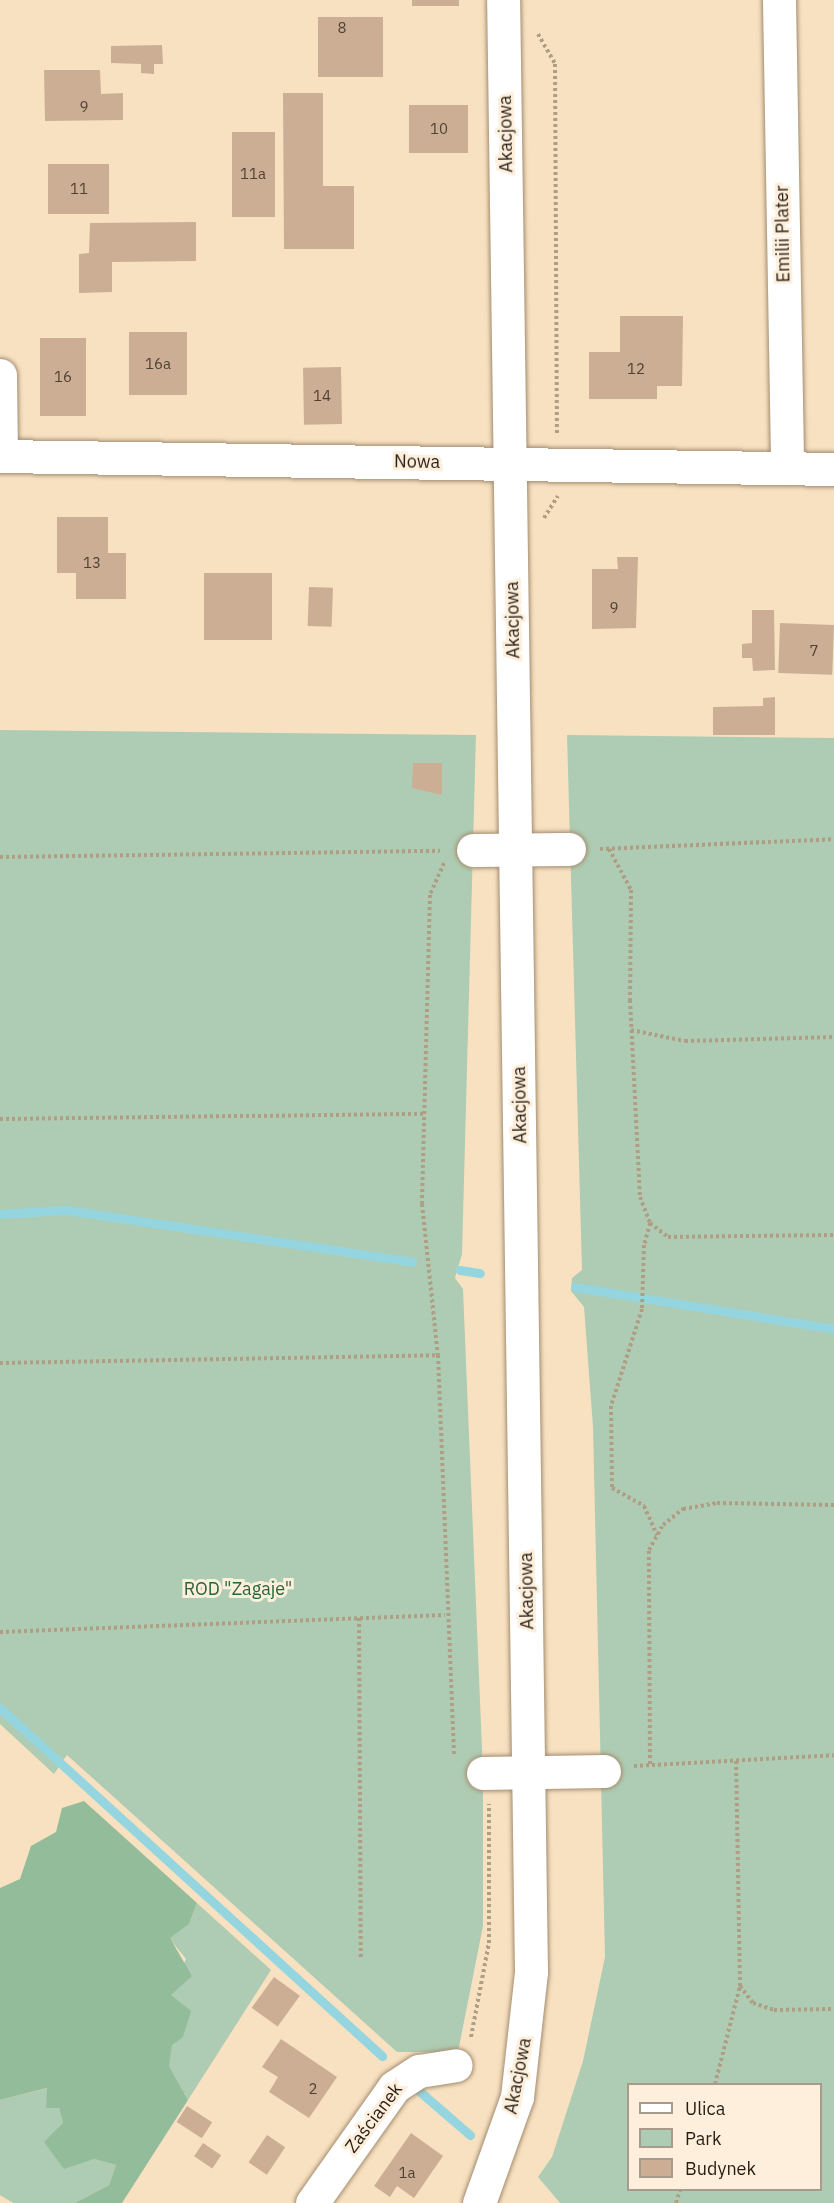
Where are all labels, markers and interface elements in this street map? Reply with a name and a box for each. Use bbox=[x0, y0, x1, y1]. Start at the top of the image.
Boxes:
house number: 8 bbox=[338, 19, 346, 37]
street label: Akacjowa bbox=[495, 95, 517, 173]
house number: 9 bbox=[80, 98, 88, 116]
house number: 10 bbox=[430, 120, 448, 138]
house number: 11a bbox=[240, 165, 266, 183]
house number: 11 bbox=[70, 180, 88, 198]
street label: Emilii Plater bbox=[771, 185, 795, 283]
house number: 16a bbox=[145, 355, 171, 373]
house number: 12 bbox=[627, 360, 645, 378]
house number: 16 bbox=[54, 368, 72, 386]
house number: 14 bbox=[313, 387, 331, 405]
street label: Nowa bbox=[394, 451, 440, 473]
house number: 13 bbox=[83, 554, 101, 572]
street label: Akacjowa bbox=[502, 581, 524, 659]
house number: 9 bbox=[610, 599, 618, 617]
house number: 7 bbox=[810, 642, 818, 660]
street label: Akacjowa bbox=[509, 1066, 531, 1144]
street label: Akacjowa bbox=[516, 1552, 538, 1630]
park label: ROD "Zagaje" bbox=[184, 1578, 292, 1600]
street label: Akacjowa bbox=[500, 2036, 536, 2116]
street label: Zaścianek bbox=[341, 2079, 407, 2157]
house number: 2 bbox=[309, 2080, 317, 2098]
legend bbox=[627, 2083, 822, 2191]
text: Ulica bbox=[685, 2097, 725, 2120]
text: Park bbox=[685, 2127, 721, 2150]
text: Budynek bbox=[685, 2157, 756, 2180]
house number: 1a bbox=[398, 2164, 416, 2182]

